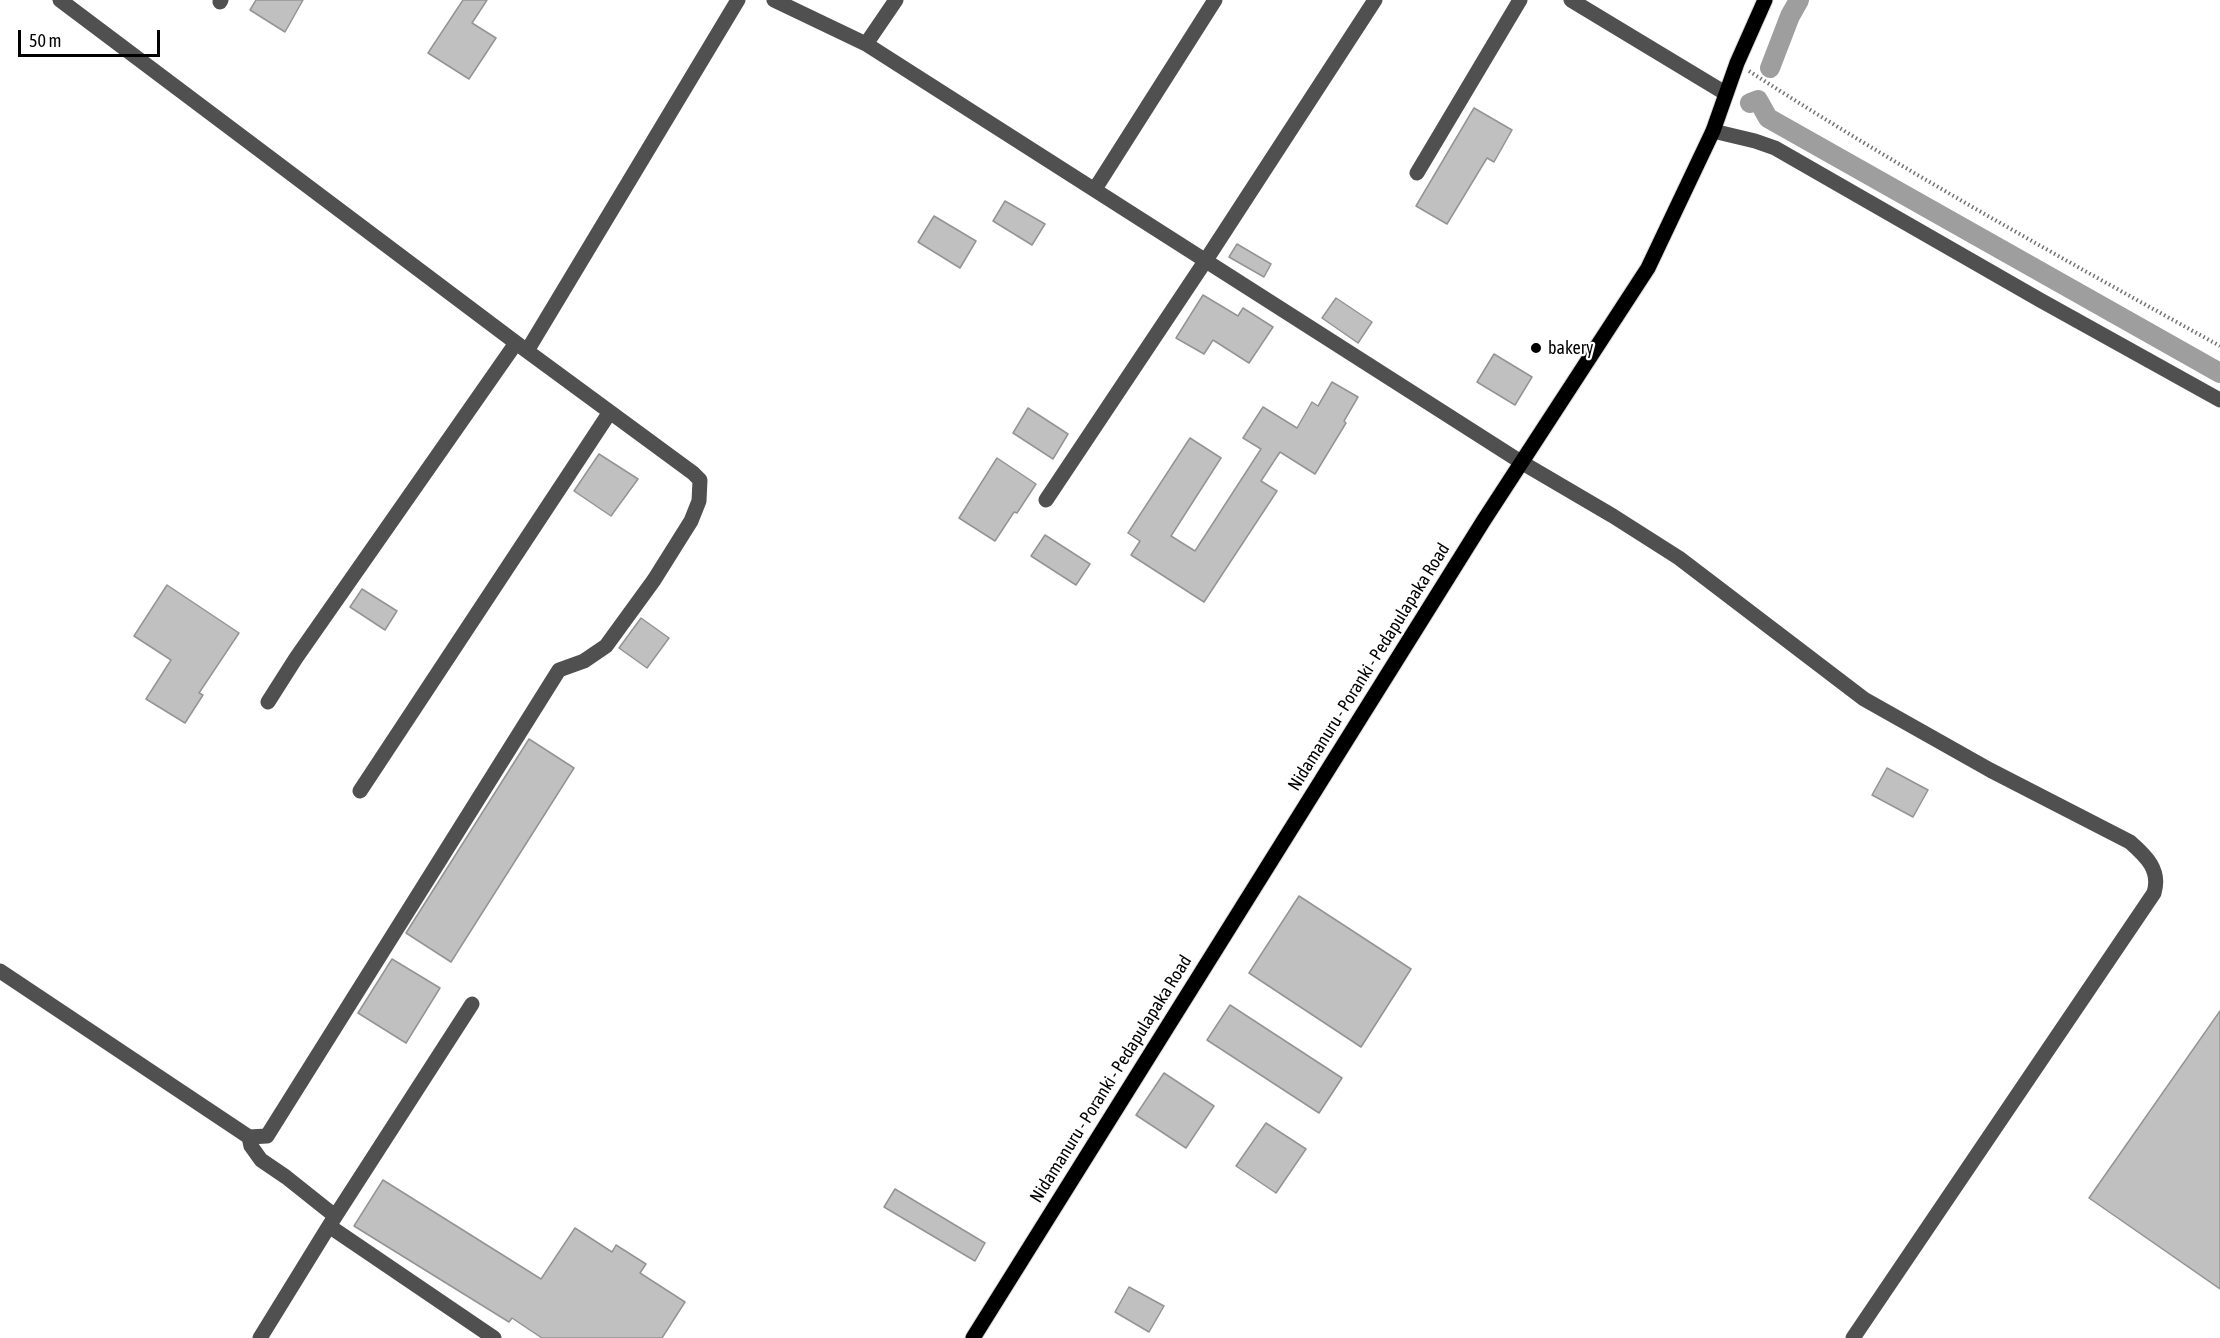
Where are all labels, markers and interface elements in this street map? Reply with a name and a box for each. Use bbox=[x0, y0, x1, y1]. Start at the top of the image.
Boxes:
scale bar bbox=[21, 18, 164, 56]
text: 50 m bbox=[29, 30, 61, 51]
place label: bakery bbox=[1548, 337, 1593, 359]
marker: bakery bbox=[1529, 341, 1543, 355]
street label: Nidamanuru - Poranki - Pedapulapaka Road bbox=[1284, 539, 1454, 795]
street label: Nidamanuru - Poranki - Pedapulapaka Road bbox=[1026, 951, 1196, 1207]

